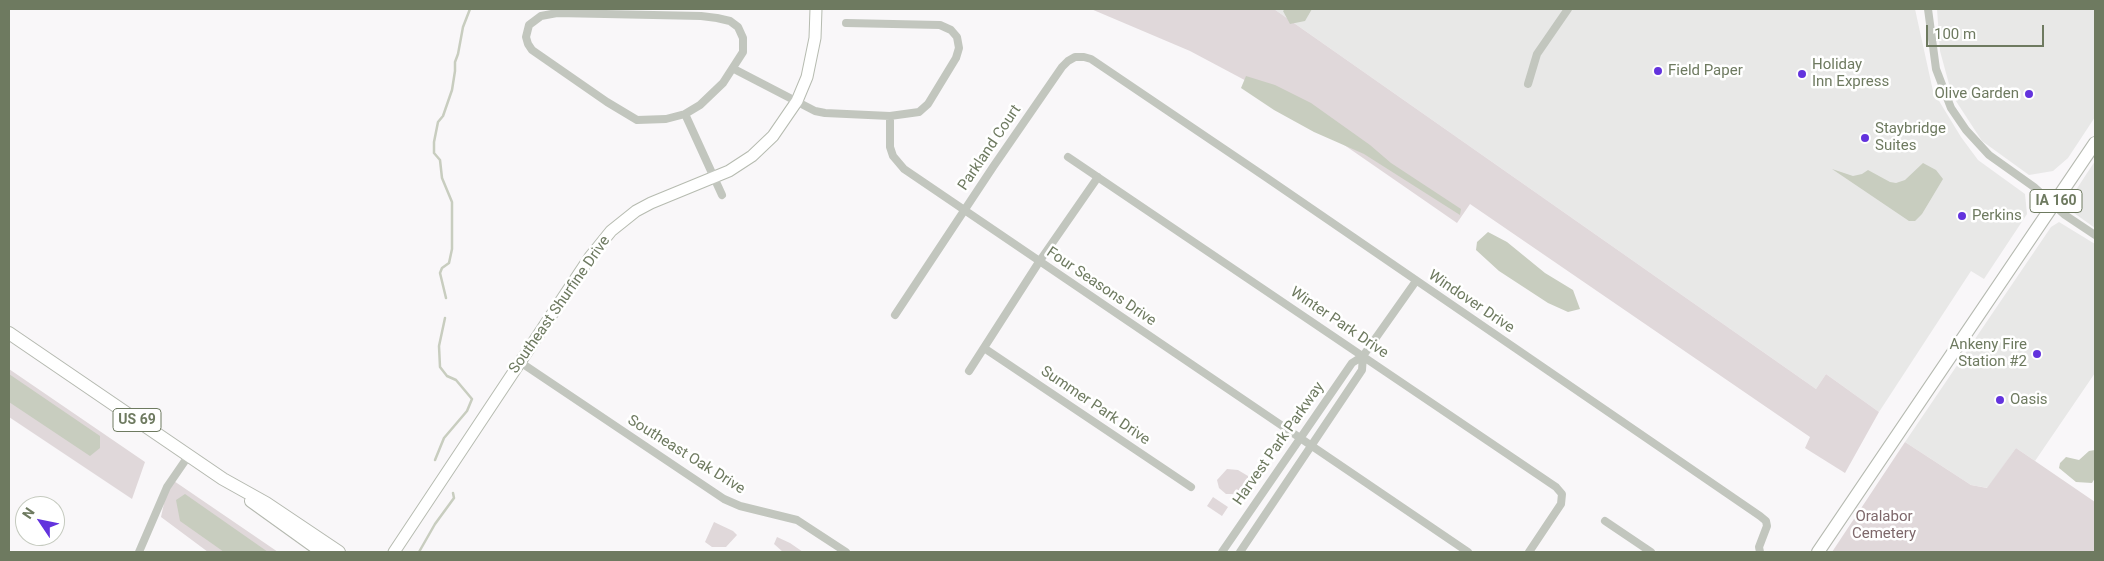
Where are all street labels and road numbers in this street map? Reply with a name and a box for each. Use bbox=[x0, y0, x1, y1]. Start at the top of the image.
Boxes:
street label: Parkland Court bbox=[955, 102, 1025, 194]
road number: IA 160 bbox=[2030, 190, 2082, 212]
street label: Southeast Shurfine Drive bbox=[506, 233, 614, 377]
street label: Four Seasons Drive bbox=[1043, 244, 1159, 330]
street label: Windover Drive bbox=[1425, 267, 1517, 337]
street label: Winter Park Drive bbox=[1286, 284, 1392, 362]
street label: Summer Park Drive bbox=[1037, 363, 1153, 449]
street label: Harvest Park Parkway bbox=[1230, 379, 1328, 509]
road number: US 69 bbox=[113, 408, 161, 432]
street label: Southeast Oak Drive bbox=[624, 412, 748, 498]

